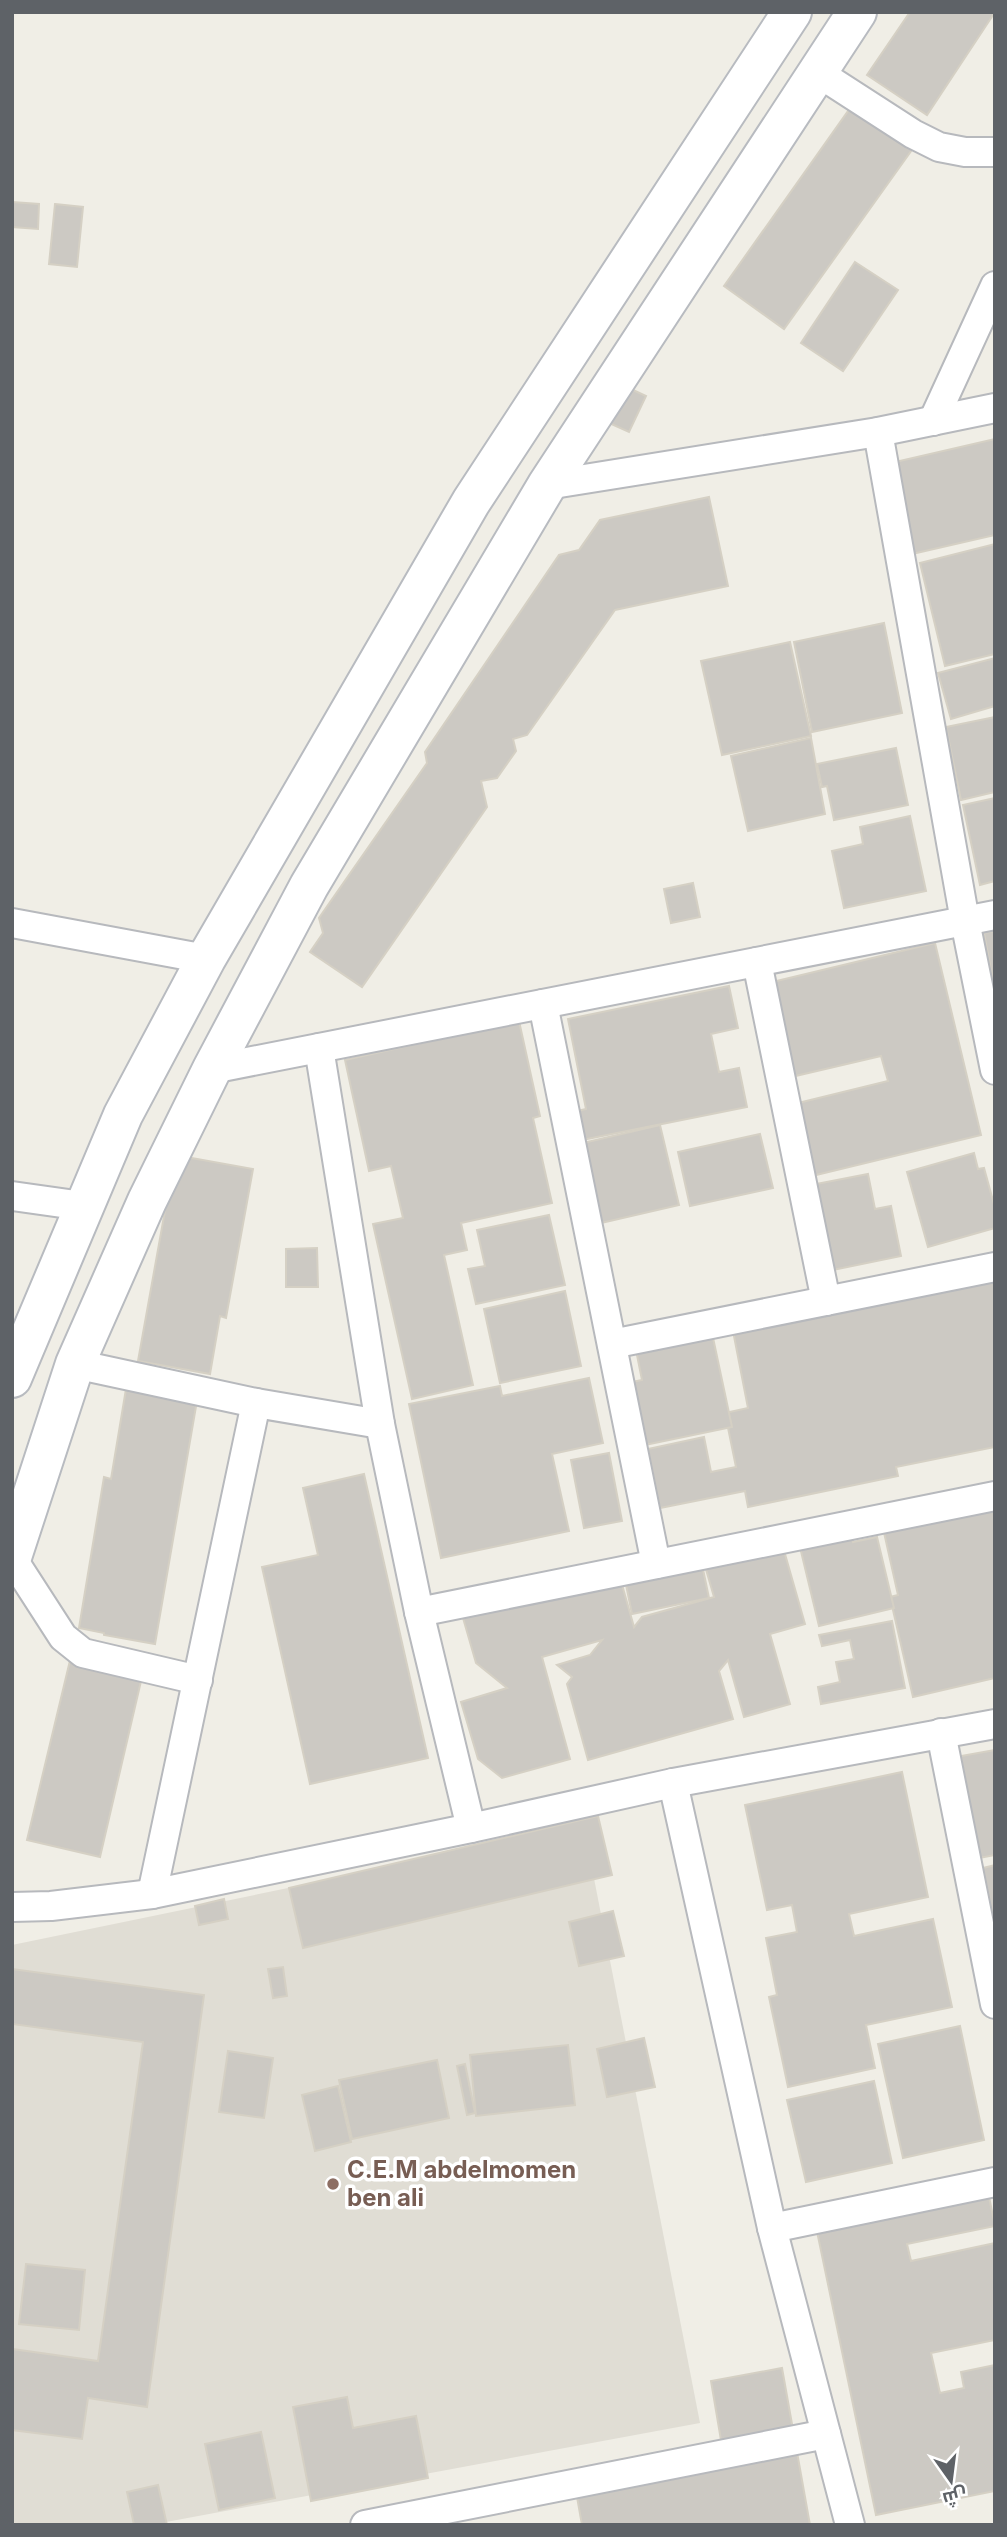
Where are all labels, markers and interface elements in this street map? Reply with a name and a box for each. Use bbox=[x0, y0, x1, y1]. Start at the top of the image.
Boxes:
place label: C.E.M abdelmomen ben ali bbox=[347, 2155, 576, 2212]
marker: C.E.M abdelmomen ben ali bbox=[325, 2176, 341, 2192]
north arrow bbox=[916, 2446, 986, 2516]
text: ش bbox=[940, 2483, 970, 2511]

